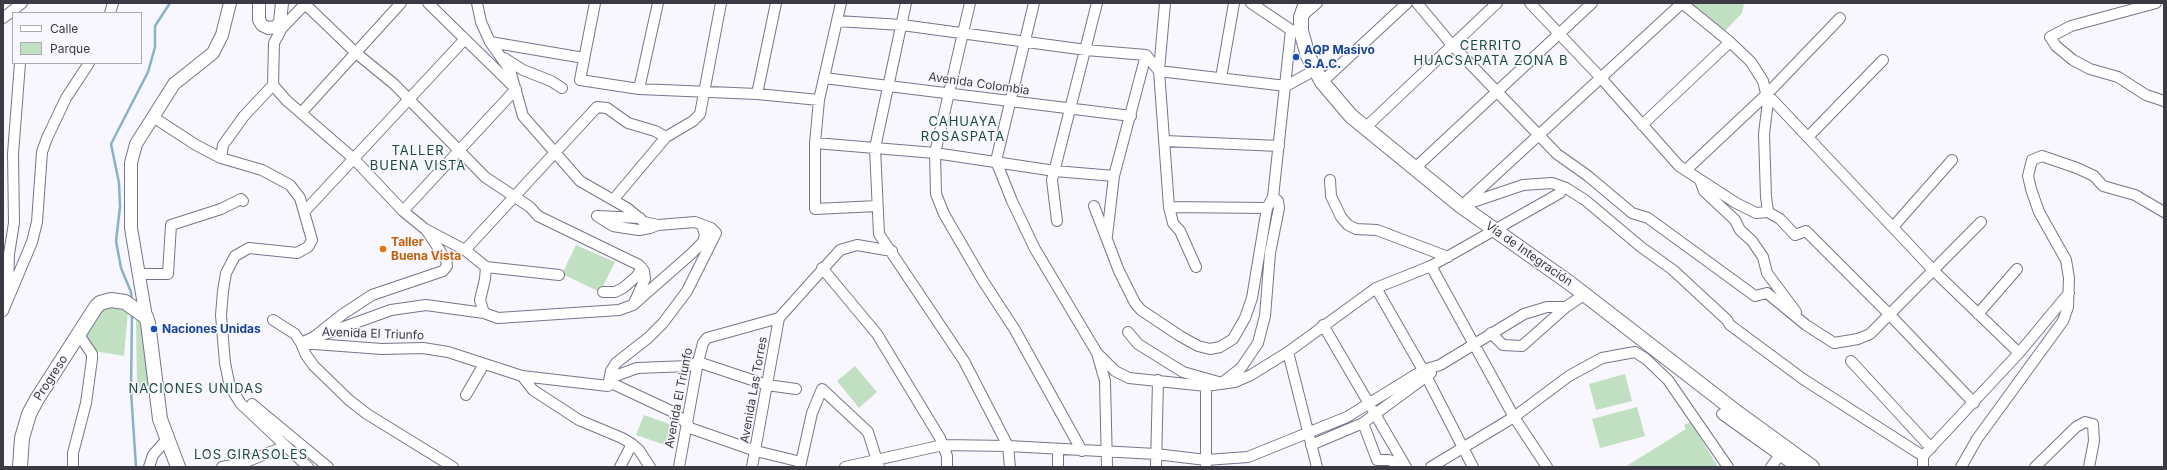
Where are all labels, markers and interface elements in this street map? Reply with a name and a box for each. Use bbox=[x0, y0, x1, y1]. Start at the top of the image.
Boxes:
legend bbox=[12, 12, 142, 64]
text: Calle bbox=[50, 21, 78, 36]
district label: CERRITO HUACSAPATA ZONA B bbox=[1413, 38, 1569, 69]
text: Parque bbox=[50, 41, 90, 56]
place label: AQP Masivo S.A.C. bbox=[1304, 43, 1375, 71]
marker: AQP Masivo S.A.C. bbox=[1291, 52, 1301, 62]
street label: Avenida Colombia bbox=[927, 70, 1031, 98]
district label: CAHUAYA ROSASPATA bbox=[921, 114, 1005, 145]
district label: TALLER BUENA VISTA bbox=[370, 143, 466, 174]
street label: Vía de Integración bbox=[1483, 219, 1575, 289]
place label: Taller Buena Vista bbox=[391, 235, 461, 263]
marker: Taller Buena Vista bbox=[378, 244, 388, 254]
place label: Naciones Unidas bbox=[162, 322, 261, 336]
marker: Naciones Unidas bbox=[149, 324, 159, 334]
street label: Avenida El Triunfo bbox=[322, 325, 424, 343]
street label: Avenida Las Torres bbox=[738, 336, 770, 444]
street label: Avenida El Triunfo bbox=[662, 347, 696, 449]
street label: Progreso bbox=[31, 353, 71, 403]
district label: NACIONES UNIDAS bbox=[128, 381, 264, 397]
district label: LOS GIRASOLES bbox=[194, 447, 308, 463]

